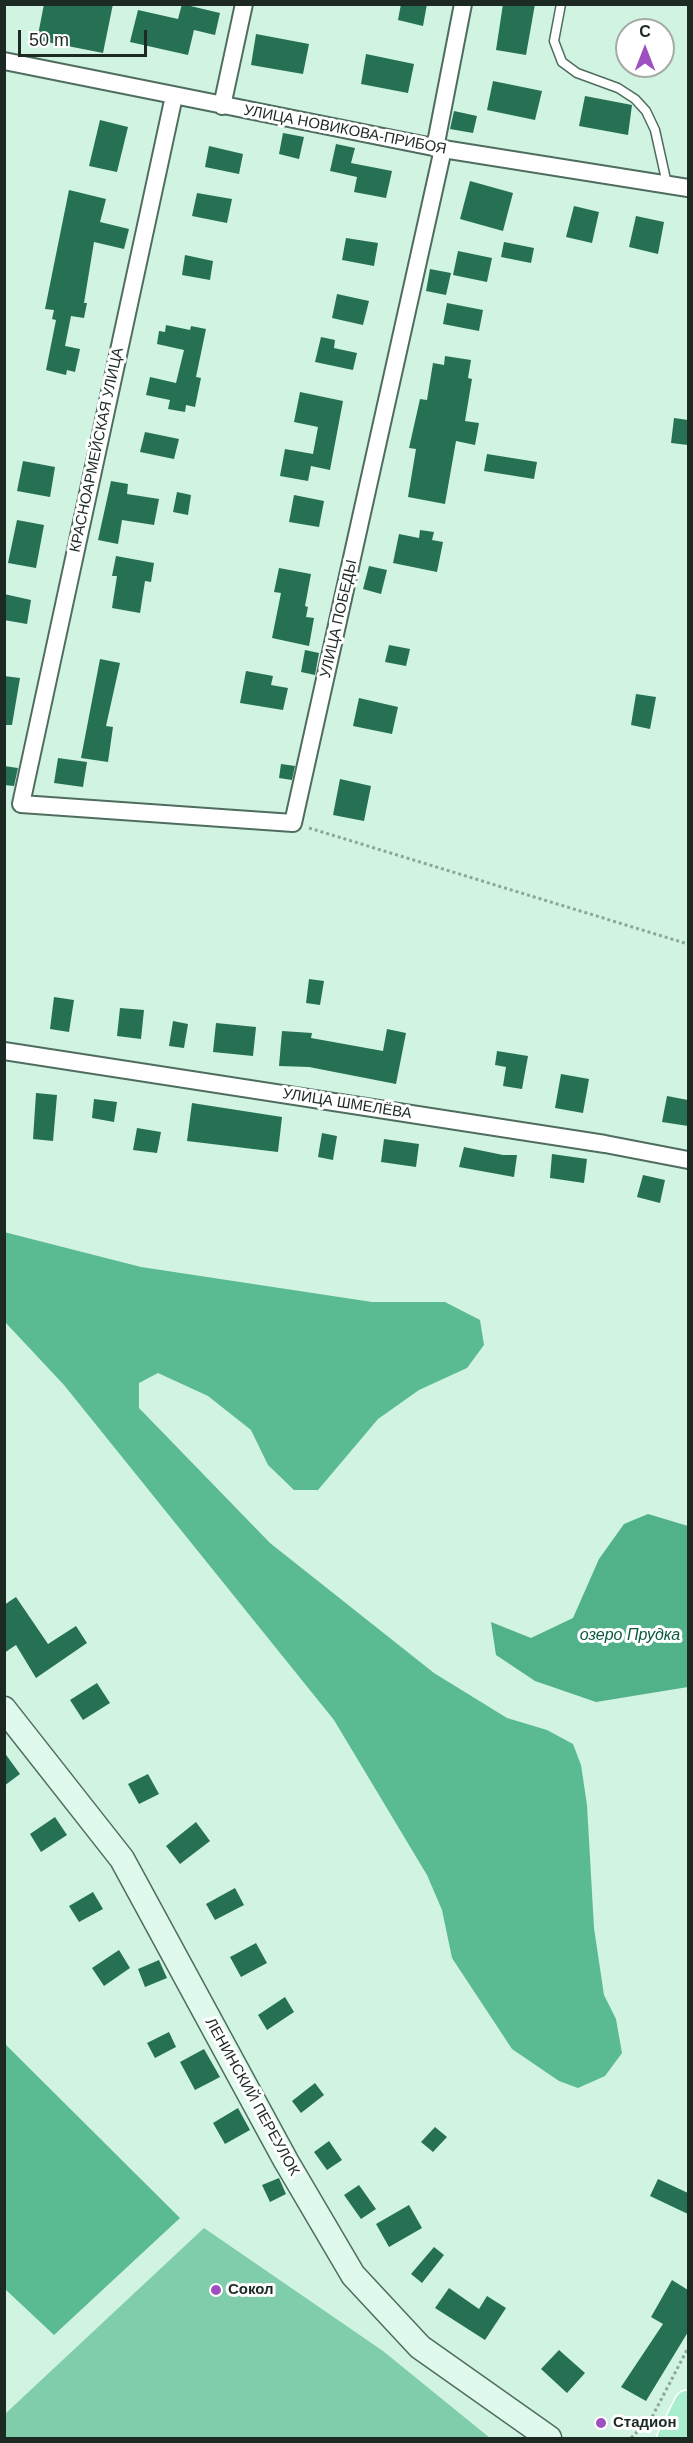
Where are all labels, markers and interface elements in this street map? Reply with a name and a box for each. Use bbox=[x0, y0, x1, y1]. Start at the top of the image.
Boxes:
scale bar bbox=[21, 18, 150, 56]
north arrow bbox=[615, 18, 675, 78]
text: С bbox=[639, 23, 651, 40]
text: 50 m bbox=[29, 30, 69, 50]
street label: УЛИЦА НОВИКОВА-ПРИБОЯ bbox=[242, 101, 448, 159]
street label: КРАСНОАРМЕЙСКАЯ УЛИЦА bbox=[66, 346, 128, 554]
street label: УЛИЦА ПОБЕДЫ bbox=[317, 558, 361, 680]
street label: УЛИЦА ШМЕЛЁВА bbox=[281, 1085, 413, 1123]
water label: озеро Прудка bbox=[580, 1626, 680, 1646]
street label: ЛЕНИНСКИЙ ПЕРЕУЛОК bbox=[201, 2015, 303, 2179]
place label: Сокол bbox=[228, 2281, 274, 2299]
marker: Сокол bbox=[209, 2283, 223, 2297]
place label: Стадион bbox=[613, 2414, 676, 2432]
marker: Стадион bbox=[594, 2416, 608, 2430]

